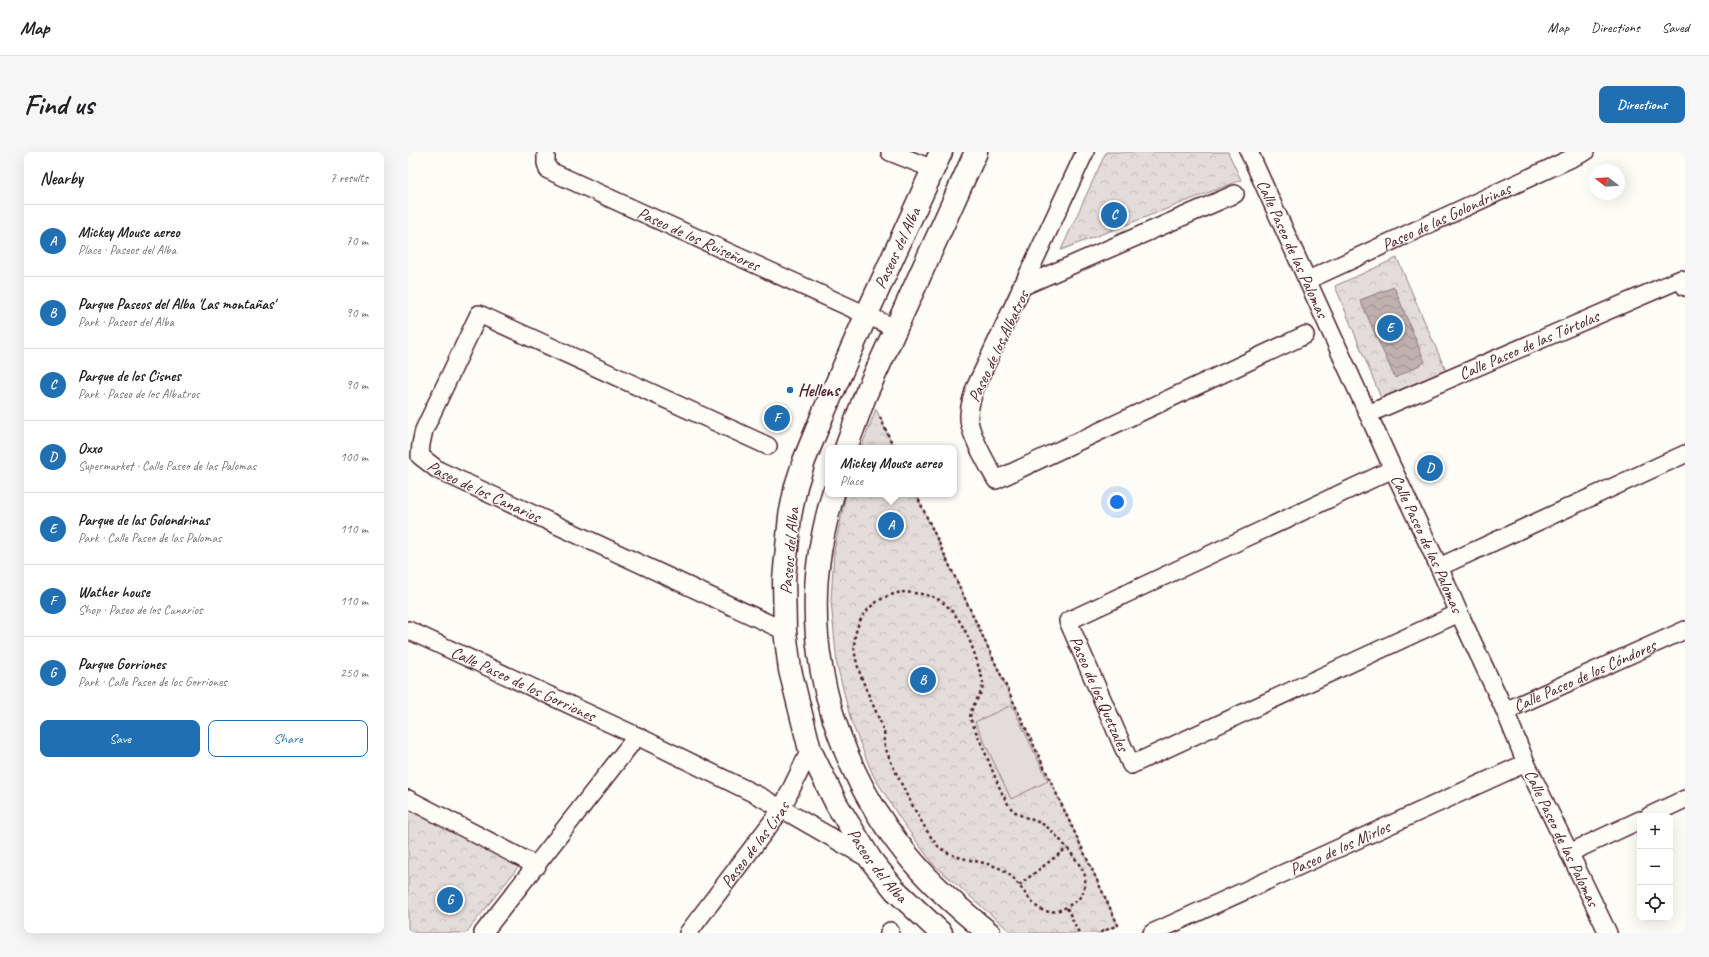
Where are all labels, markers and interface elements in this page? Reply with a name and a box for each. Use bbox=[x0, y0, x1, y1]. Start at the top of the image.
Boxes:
text: Map bbox=[20, 16, 50, 40]
text: Map bbox=[1548, 19, 1569, 36]
text: Directions bbox=[1591, 19, 1640, 36]
text: Saved bbox=[1662, 19, 1689, 36]
button: Directions bbox=[1599, 86, 1685, 123]
text: Find us bbox=[24, 87, 94, 122]
north arrow bbox=[1589, 164, 1625, 200]
text: Nearby bbox=[40, 168, 83, 189]
text: 7 results bbox=[330, 170, 368, 186]
street label: Calle Paseo de las Palomas bbox=[1252, 176, 1334, 323]
street label: Paseo de las Golondrinas bbox=[1379, 177, 1516, 255]
pin: C bbox=[1101, 200, 1127, 230]
street label: Paseo de los Ruiseñores bbox=[634, 202, 764, 277]
street label: Paseos del Alba bbox=[870, 203, 926, 292]
text: Mickey Mouse aereo bbox=[78, 223, 180, 242]
text: A bbox=[50, 233, 56, 249]
text: 70 m bbox=[346, 233, 368, 249]
text: Place · Paseos del Alba bbox=[78, 242, 176, 258]
street label: Paseo de los Albatros bbox=[963, 285, 1034, 405]
text: Parque Paseos del Alba 'Las montañas' bbox=[78, 295, 275, 314]
text: B bbox=[50, 305, 56, 321]
text: 90 m bbox=[346, 305, 368, 321]
street label: Calle Paseo de las Tórtolas bbox=[1456, 305, 1604, 385]
pin: E bbox=[1377, 313, 1403, 343]
text: Park · Paseos del Alba bbox=[78, 314, 174, 330]
text: Parque de los Cisnes bbox=[78, 367, 181, 386]
text: C bbox=[50, 377, 56, 393]
text: 90 m bbox=[346, 377, 368, 393]
place label: Hellens bbox=[798, 380, 841, 401]
marker: Hellens bbox=[785, 385, 795, 395]
text: Park · Paseo de los Albatros bbox=[78, 386, 200, 402]
pin: F bbox=[764, 403, 790, 433]
text: Oxxo bbox=[78, 439, 102, 458]
popup bbox=[825, 445, 957, 497]
text: D bbox=[49, 449, 57, 465]
text: 100 m bbox=[340, 449, 368, 465]
pin: D bbox=[1417, 453, 1443, 483]
text: Mickey Mouse aereo bbox=[840, 454, 942, 473]
street label: Paseo de los Canarios bbox=[423, 456, 546, 528]
text: Supermarket · Calle Paseo de las Palomas bbox=[78, 458, 256, 474]
street label: Calle Paseo de las Palomas bbox=[1386, 471, 1468, 618]
text: Place bbox=[840, 473, 863, 489]
your location bbox=[1107, 492, 1127, 512]
street label: Paseos del Alba bbox=[775, 506, 804, 595]
pin: A bbox=[878, 510, 904, 540]
text: Parque de las Golondrinas bbox=[78, 511, 209, 530]
text: E bbox=[50, 521, 56, 537]
text: 110 m bbox=[340, 521, 368, 537]
text: Park · Calle Paseo de las Palomas bbox=[78, 530, 222, 546]
text: Wather house bbox=[78, 583, 150, 602]
text: F bbox=[50, 593, 56, 609]
text: 110 m bbox=[340, 593, 368, 609]
text: Shop · Paseo de los Canarios bbox=[78, 602, 202, 618]
street label: Paseo de los Quetzales bbox=[1065, 633, 1134, 756]
street label: Calle Paseo de los Cóndores bbox=[1510, 634, 1661, 717]
street label: Calle Paseo de los Gorriones bbox=[448, 641, 600, 727]
text: Parque Gorriones bbox=[78, 655, 166, 674]
text: G bbox=[50, 665, 56, 681]
text: 250 m bbox=[340, 665, 368, 681]
pin: B bbox=[910, 665, 936, 695]
text: Park · Calle Paseo de los Gorriones bbox=[78, 674, 227, 690]
button: Save bbox=[40, 720, 200, 757]
button: Share bbox=[208, 720, 368, 757]
street label: Calle Paseo de las Palomas bbox=[1520, 766, 1605, 912]
street label: Paseo de las Liras bbox=[716, 797, 795, 892]
map controls bbox=[1637, 813, 1673, 921]
button: + bbox=[1637, 813, 1673, 849]
street label: Paseo de los Mirlos bbox=[1286, 815, 1395, 880]
street label: Paseos del Alba bbox=[843, 825, 912, 908]
button: − bbox=[1637, 849, 1673, 885]
pin: G bbox=[437, 885, 463, 915]
button: locate bbox=[1637, 885, 1673, 921]

